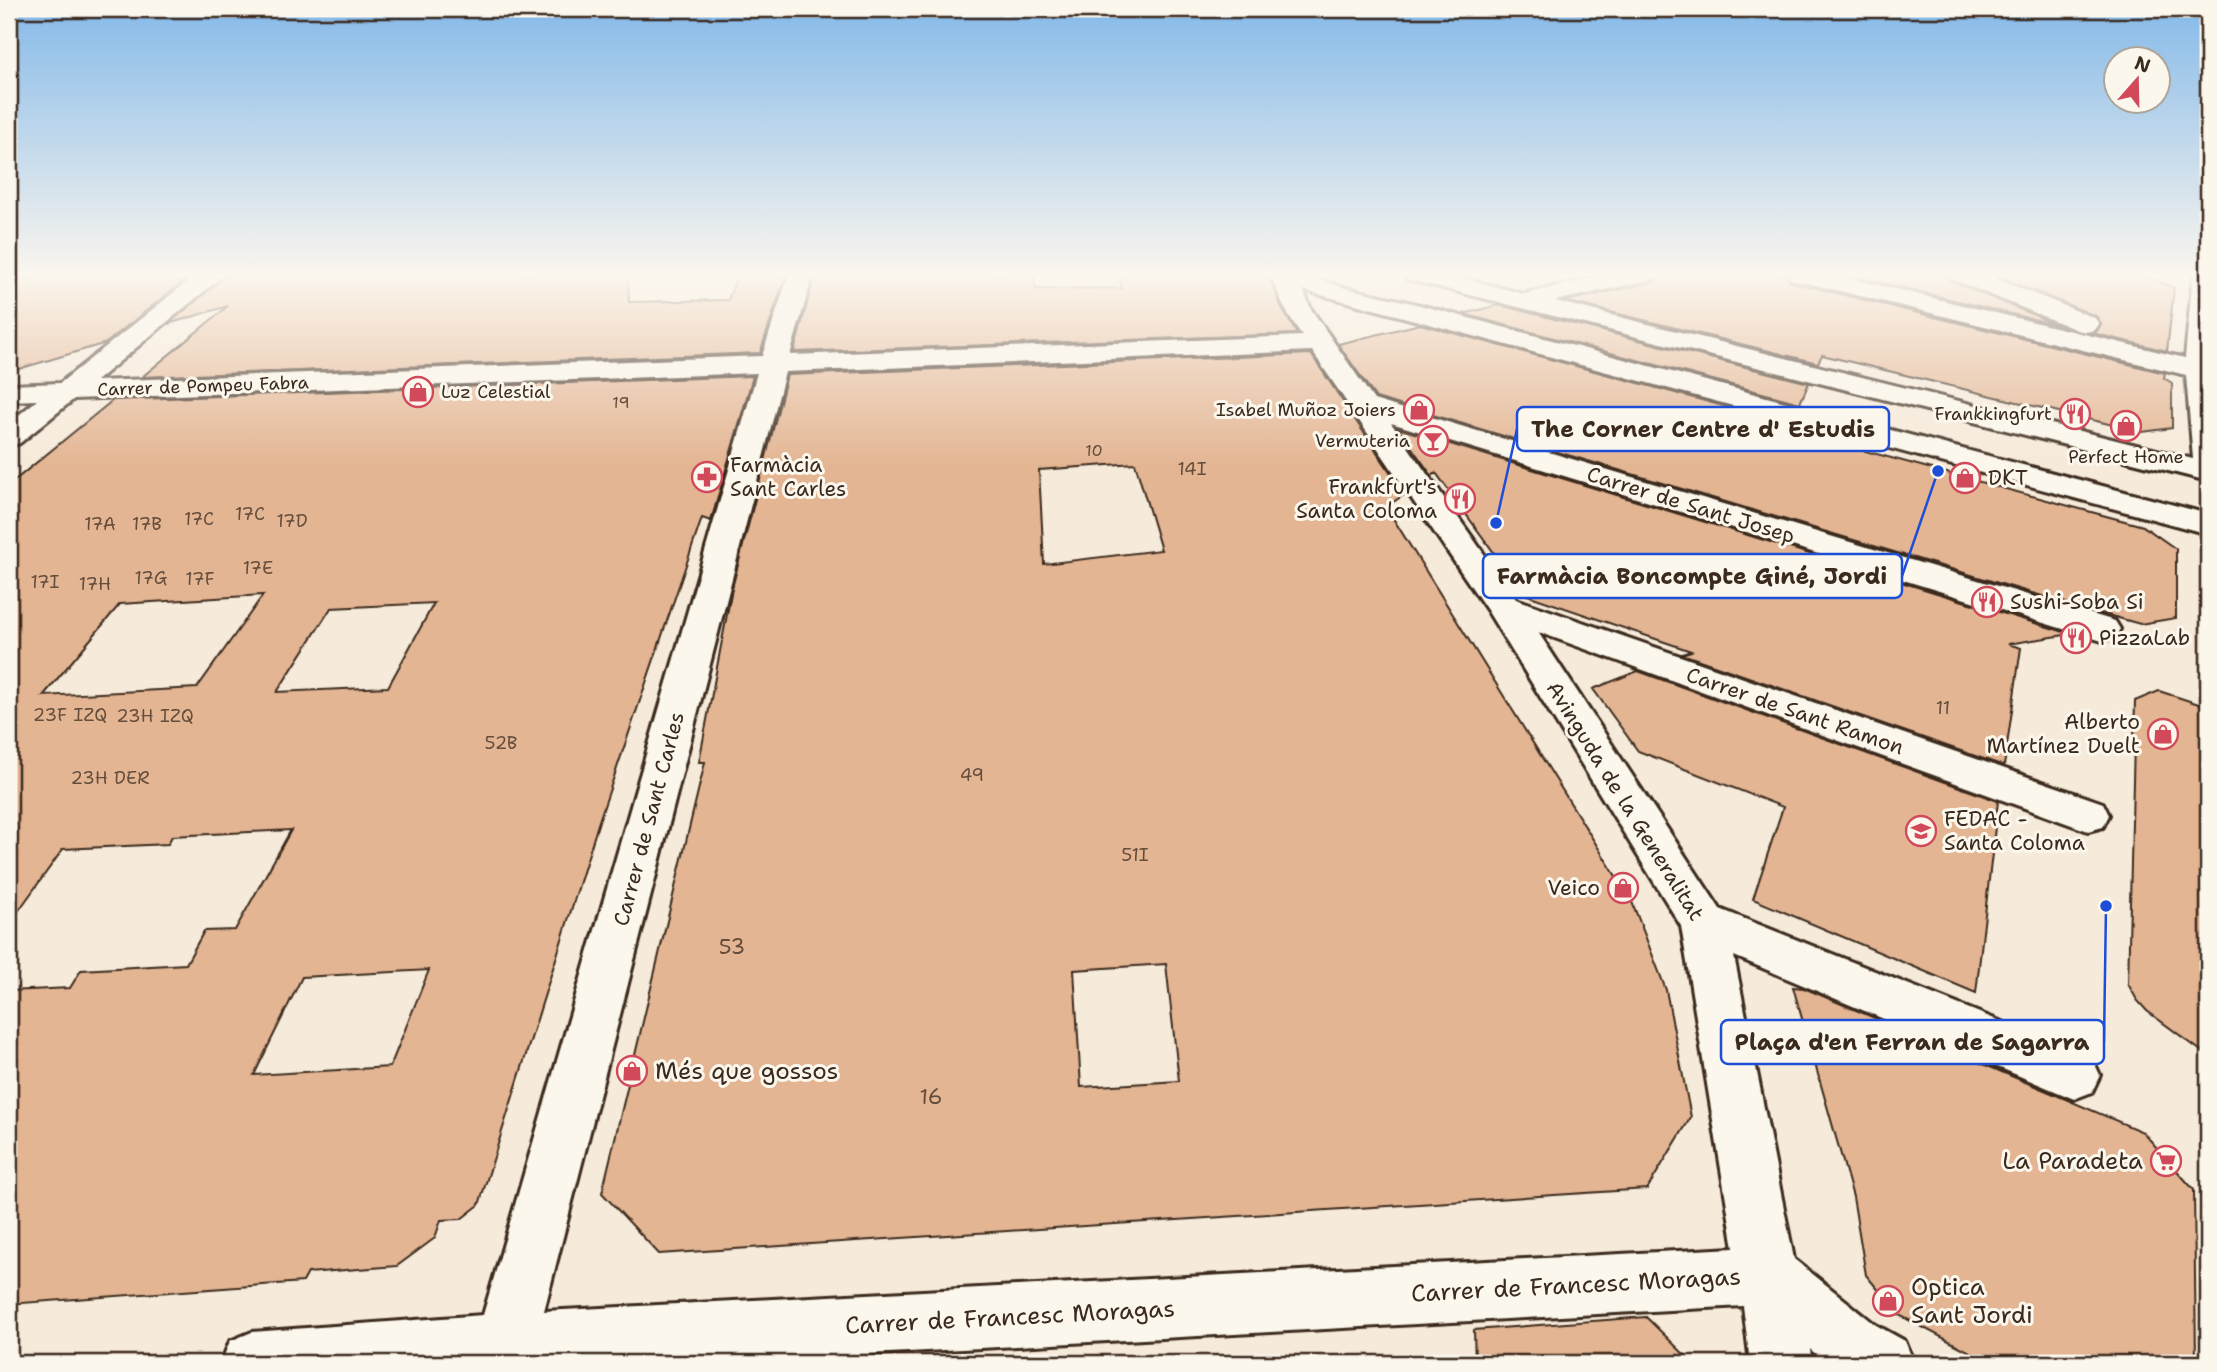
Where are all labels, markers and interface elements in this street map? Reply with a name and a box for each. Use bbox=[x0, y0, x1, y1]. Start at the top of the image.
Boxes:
north arrow bbox=[2102, 46, 2172, 116]
text: N bbox=[2131, 50, 2154, 79]
street label: Carrer de Pompeu Fabra bbox=[97, 370, 309, 402]
shop icon: Luz Celestial bbox=[401, 375, 435, 409]
place label: Luz Celestial bbox=[441, 380, 551, 404]
house number: 19 bbox=[612, 392, 630, 413]
shop icon: Isabel Muñoz Joiers bbox=[1402, 393, 1436, 427]
restaurant icon: Frankkingfurt bbox=[2058, 397, 2092, 431]
place label: Isabel Muñoz Joiers bbox=[1216, 398, 1396, 422]
place label: Frankkingfurt bbox=[1934, 402, 2052, 426]
callout: The Corner Centre d' Estudis bbox=[1517, 407, 1889, 451]
shop icon: Perfect Home bbox=[2109, 409, 2143, 443]
text: The Corner Centre d' Estudis bbox=[1531, 414, 1875, 444]
bar icon: Vermuteria bbox=[1416, 424, 1450, 458]
place label: Vermuteria bbox=[1315, 429, 1410, 453]
house number: 10 bbox=[1085, 440, 1103, 461]
place label: Perfect Home bbox=[2068, 445, 2184, 469]
place label: Farmàcia Sant Carles bbox=[730, 451, 846, 503]
house number: 14I bbox=[1177, 457, 1207, 481]
pharmacy icon: Farmàcia Sant Carles bbox=[690, 460, 724, 494]
street label: Carrer de Sant Josep bbox=[1584, 460, 1798, 550]
shop icon: DKT bbox=[1948, 461, 1982, 495]
place label: DKT bbox=[1988, 464, 2028, 492]
place label: Frankfurt's Santa Coloma bbox=[1296, 473, 1437, 525]
restaurant icon: Frankfurt's Santa Coloma bbox=[1443, 482, 1477, 516]
house number: 17C bbox=[235, 502, 265, 526]
house number: 17C bbox=[184, 507, 214, 531]
house number: 17D bbox=[276, 509, 308, 533]
house number: 17A bbox=[84, 512, 116, 536]
house number: 17B bbox=[132, 512, 162, 536]
callout: Farmàcia Boncompte Giné, Jordi bbox=[1483, 554, 1902, 598]
house number: 17E bbox=[243, 556, 273, 580]
text: Farmàcia Boncompte Giné, Jordi bbox=[1497, 561, 1887, 591]
house number: 17G bbox=[135, 566, 168, 590]
house number: 17F bbox=[185, 567, 215, 591]
house number: 17I bbox=[30, 570, 60, 594]
house number: 17H bbox=[79, 572, 111, 596]
restaurant icon: Sushi-Soba Si bbox=[1970, 585, 2004, 619]
place label: Sushi-Soba Si bbox=[2010, 588, 2144, 616]
restaurant icon: PizzaLab bbox=[2059, 621, 2093, 655]
place label: PizzaLab bbox=[2099, 624, 2190, 652]
street label: Carrer de Sant Ramon bbox=[1683, 661, 1908, 761]
street label: Avinguda de la Generalitat bbox=[1540, 676, 1710, 926]
house number: 11 bbox=[1936, 696, 1950, 720]
house number: 23F IZQ bbox=[33, 703, 107, 727]
house number: 23H IZQ bbox=[116, 704, 194, 728]
place label: Alberto Martínez Duelt bbox=[1987, 708, 2140, 760]
street label: Carrer de Sant Carles bbox=[607, 709, 691, 929]
shop icon: Alberto Martínez Duelt bbox=[2146, 717, 2180, 751]
house number: 52B bbox=[485, 731, 517, 755]
house number: 49 bbox=[960, 763, 984, 787]
house number: 23H DER bbox=[70, 766, 150, 790]
place label: FEDAC - Santa Coloma bbox=[1944, 805, 2085, 857]
school or university icon: FEDAC - Santa Coloma bbox=[1904, 814, 1938, 848]
house number: 51I bbox=[1121, 843, 1149, 867]
shop icon: Veico bbox=[1606, 871, 1640, 905]
place label: Veico bbox=[1547, 874, 1600, 902]
house number: 53 bbox=[719, 933, 745, 961]
callout: Plaça d'en Ferran de Sagarra bbox=[1721, 1020, 2104, 1064]
text: Plaça d'en Ferran de Sagarra bbox=[1734, 1027, 2090, 1057]
shop icon: Més que gossos bbox=[615, 1054, 649, 1088]
place label: Més que gossos bbox=[655, 1055, 838, 1087]
house number: 16 bbox=[920, 1083, 942, 1111]
supermarket icon: La Paradeta bbox=[2149, 1144, 2183, 1178]
place label: La Paradeta bbox=[2002, 1145, 2143, 1177]
street label: Carrer de Francesc Moragas bbox=[1410, 1260, 1742, 1310]
place label: Optica Sant Jordi bbox=[1911, 1271, 2033, 1331]
shop icon: Optica Sant Jordi bbox=[1871, 1284, 1905, 1318]
street label: Carrer de Francesc Moragas bbox=[844, 1292, 1176, 1342]

